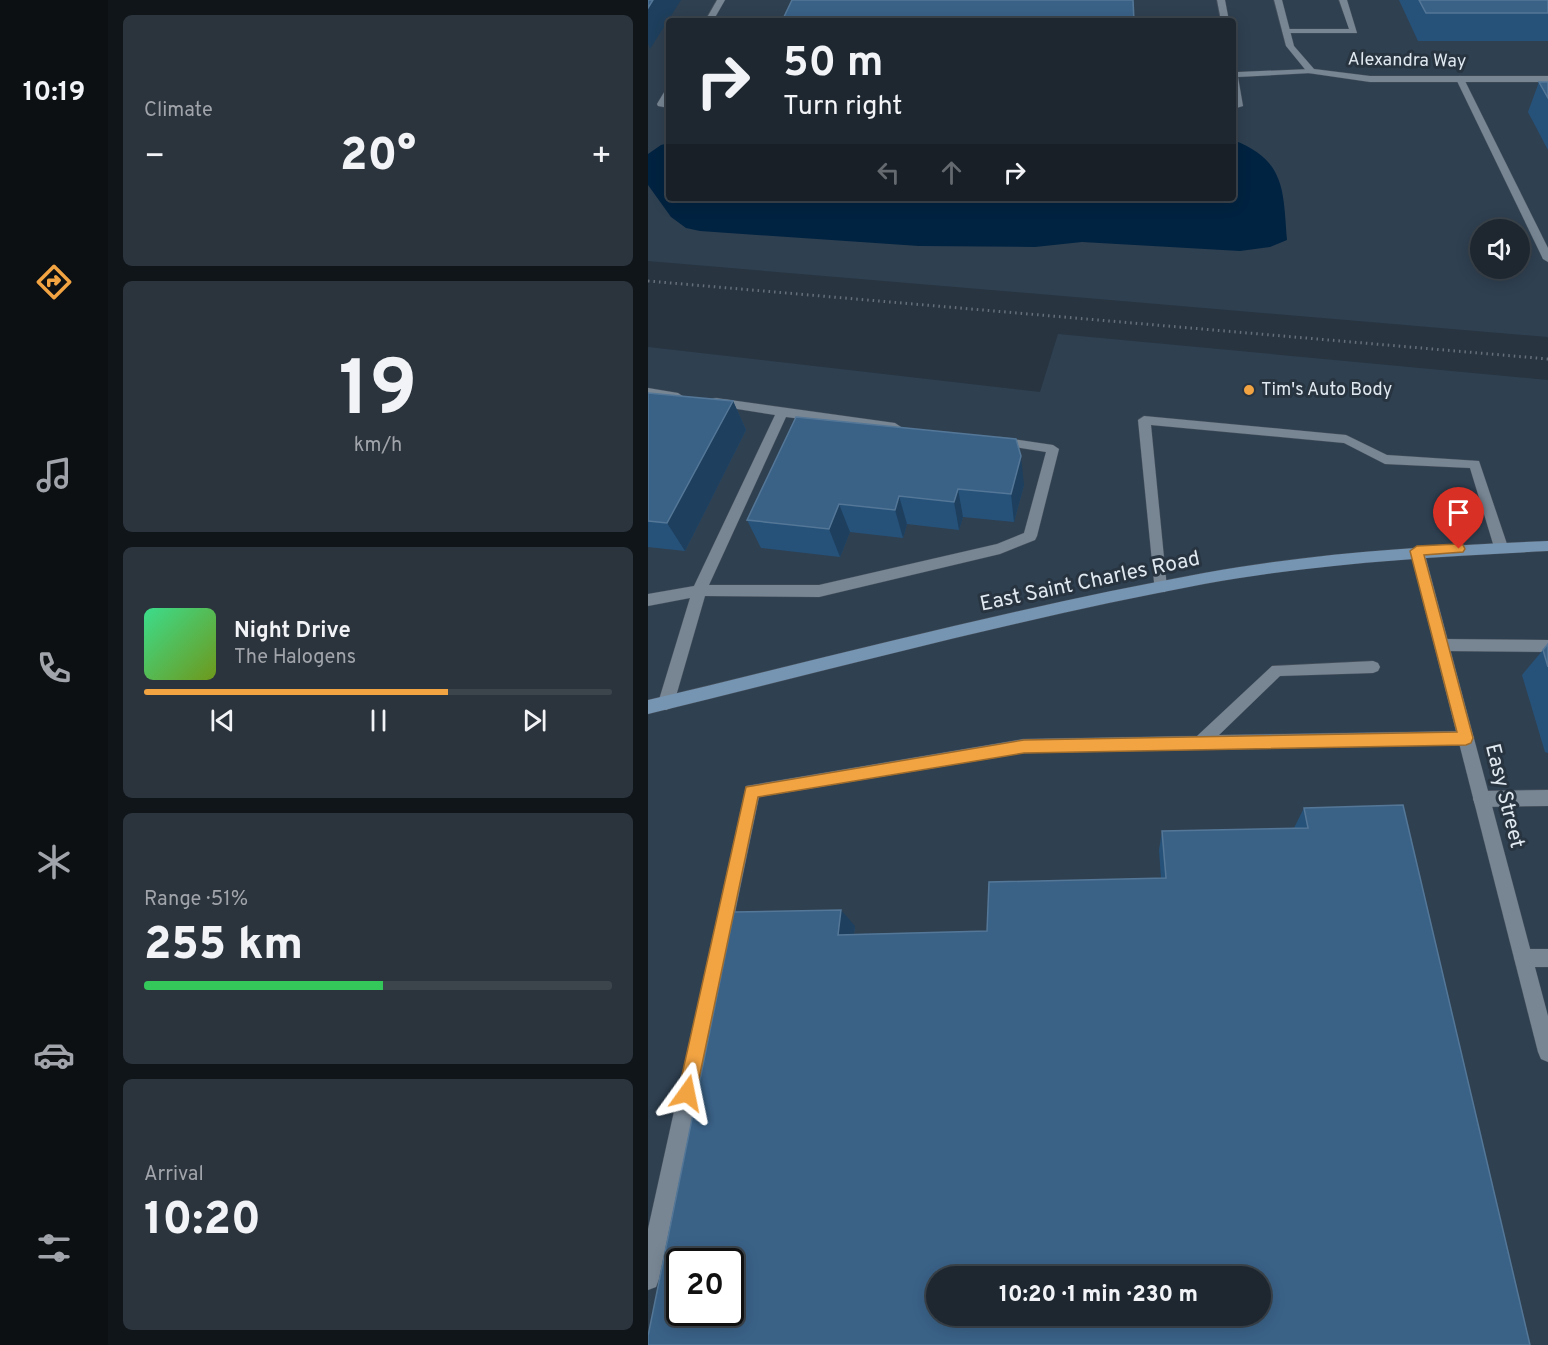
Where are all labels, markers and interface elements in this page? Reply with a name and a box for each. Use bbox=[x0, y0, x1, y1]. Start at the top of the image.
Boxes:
text: 50 m bbox=[783, 38, 884, 91]
icon: right bbox=[684, 42, 762, 120]
street label: Alexandra Way bbox=[1347, 48, 1467, 74]
text: 10:19 bbox=[23, 76, 85, 110]
text: Turn right bbox=[783, 90, 902, 124]
text: Climate bbox=[144, 98, 213, 124]
text: 20° bbox=[340, 129, 416, 186]
text: − bbox=[144, 137, 165, 179]
text: + bbox=[591, 137, 612, 179]
icon: left bbox=[872, 156, 905, 189]
icon: ahead bbox=[935, 156, 968, 189]
icon: right bbox=[998, 156, 1031, 189]
map controls bbox=[1470, 219, 1530, 279]
button: sound bbox=[1470, 219, 1530, 279]
icon: directions bbox=[33, 261, 75, 303]
text: 19 bbox=[338, 344, 418, 443]
place label: Tim's Auto Body bbox=[1261, 379, 1392, 402]
marker: Tim's Auto Body bbox=[1242, 383, 1256, 397]
text: km/h bbox=[354, 433, 402, 459]
icon: music bbox=[33, 454, 75, 496]
pin bbox=[1433, 487, 1484, 549]
icon: arrive bbox=[1442, 496, 1475, 529]
street label: East Saint Charles Road bbox=[978, 545, 1202, 619]
text: Night Drive bbox=[234, 618, 351, 645]
text: The Halogens bbox=[234, 645, 356, 671]
icon: phone bbox=[33, 647, 75, 689]
icon: previous bbox=[206, 704, 239, 737]
icon: pause bbox=[362, 704, 395, 737]
icon: next bbox=[518, 704, 551, 737]
street label: Easy Street bbox=[1478, 741, 1530, 851]
icon: climate bbox=[33, 841, 75, 883]
text: Range · 51% bbox=[144, 887, 248, 913]
text: 255 km bbox=[144, 918, 303, 975]
icon: car bbox=[33, 1034, 75, 1076]
position arrow bbox=[655, 1061, 719, 1125]
text: Arrival bbox=[144, 1162, 204, 1188]
text: 10:20 bbox=[144, 1193, 261, 1250]
icon: filters bbox=[33, 1227, 75, 1269]
speed limit sign: 20 bbox=[666, 1248, 744, 1326]
text: 10:20 · 1 min · 230 m bbox=[999, 1282, 1198, 1309]

